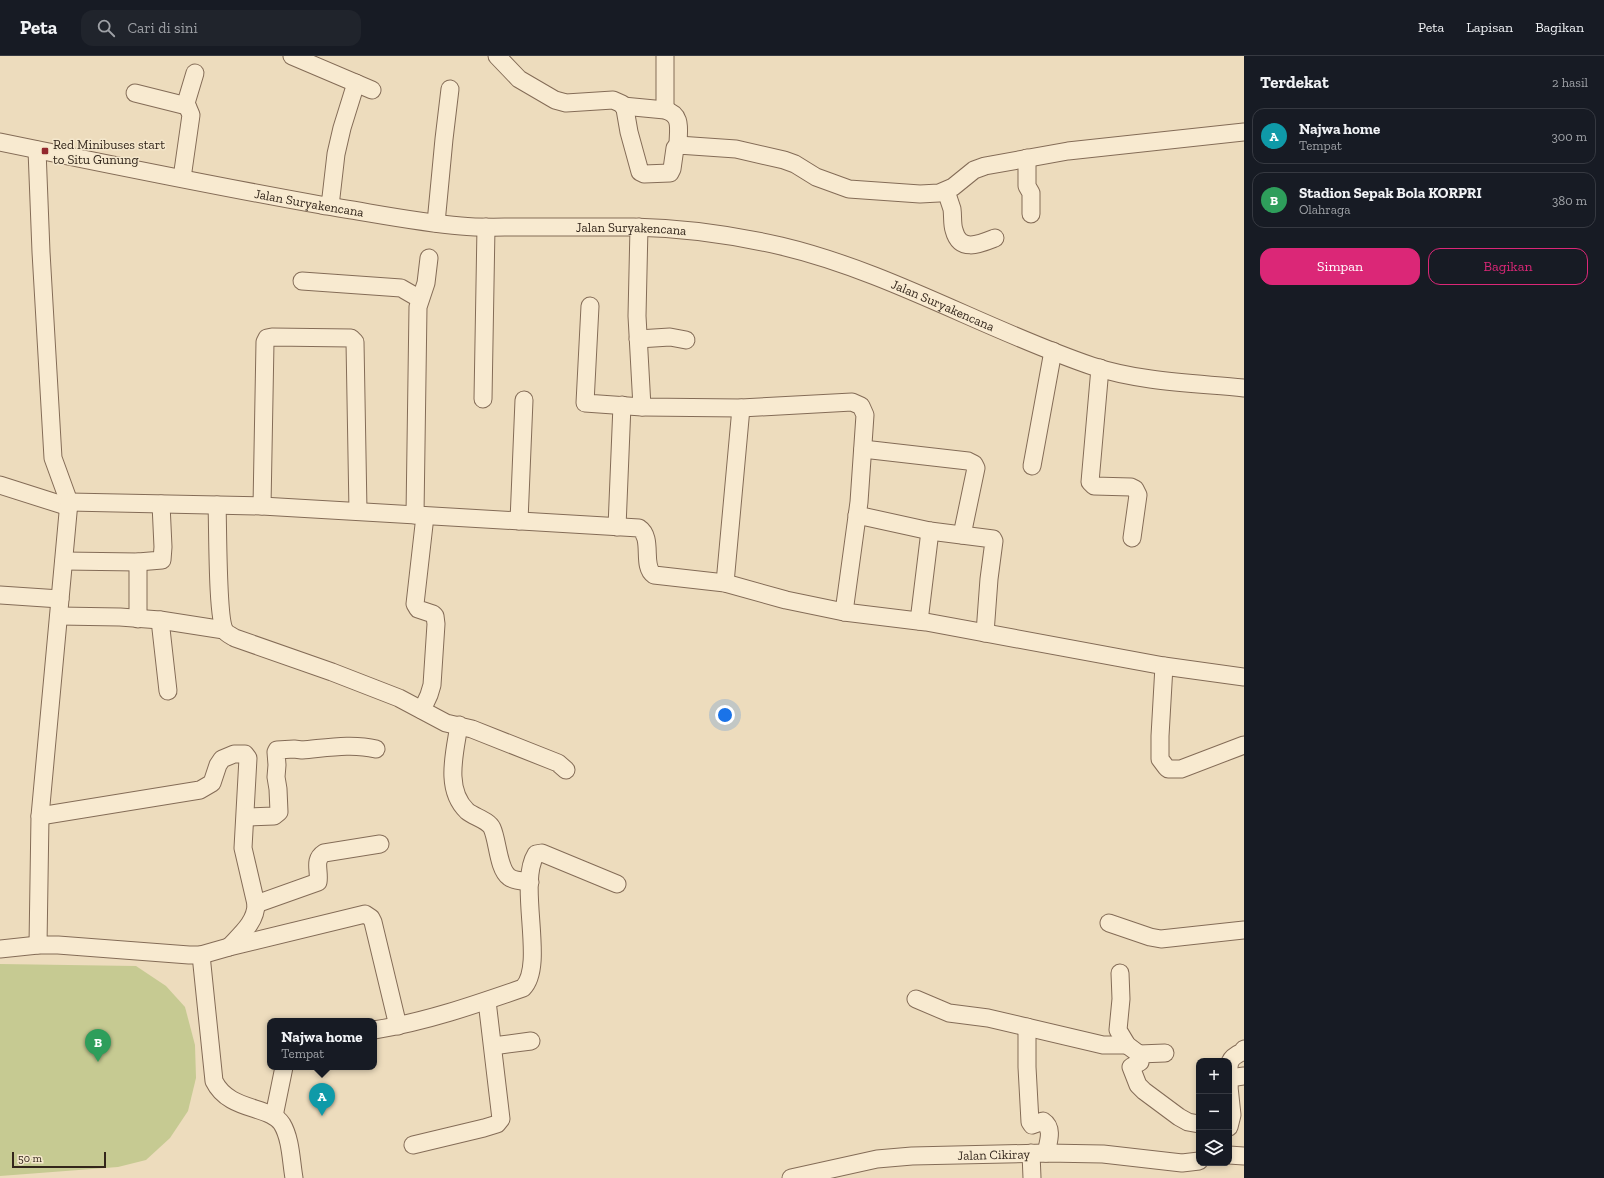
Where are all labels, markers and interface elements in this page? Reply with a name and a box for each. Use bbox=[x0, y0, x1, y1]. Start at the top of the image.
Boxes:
search box bbox=[81, 10, 361, 46]
text: Peta bbox=[20, 16, 57, 39]
icon: search bbox=[95, 17, 117, 39]
text: Cari di sini bbox=[127, 19, 198, 37]
text: Peta bbox=[1418, 19, 1444, 36]
text: Lapisan bbox=[1466, 19, 1513, 36]
text: Bagikan bbox=[1535, 19, 1584, 36]
text: Terdekat bbox=[1260, 72, 1329, 92]
text: 2 hasil bbox=[1552, 75, 1588, 90]
text: Najwa home bbox=[1299, 120, 1380, 138]
text: A bbox=[1270, 129, 1278, 144]
text: 300 m bbox=[1551, 129, 1587, 144]
place label: Red Minibuses start to Situ Gunung bbox=[53, 137, 165, 167]
text: Tempat bbox=[1299, 138, 1342, 153]
marker: Red Minibuses start to Situ Gunung bbox=[40, 146, 50, 156]
text: Stadion Sepak Bola KORPRI bbox=[1299, 184, 1482, 202]
street label: Jalan Suryakencana bbox=[253, 186, 366, 220]
text: B bbox=[1270, 193, 1278, 208]
text: 380 m bbox=[1552, 193, 1587, 208]
text: Olahraga bbox=[1299, 202, 1350, 217]
street label: Jalan Suryakencana bbox=[576, 220, 688, 238]
button: Simpan bbox=[1260, 248, 1420, 285]
button: Bagikan bbox=[1428, 248, 1588, 285]
street label: Jalan Suryakencana bbox=[889, 277, 997, 335]
your location bbox=[715, 705, 735, 725]
popup bbox=[267, 1018, 377, 1070]
text: Najwa home bbox=[281, 1028, 363, 1046]
pin: B bbox=[85, 1029, 111, 1062]
text: Tempat bbox=[281, 1046, 324, 1061]
map controls bbox=[1196, 1058, 1232, 1166]
button: + bbox=[1196, 1058, 1232, 1094]
pin: A bbox=[309, 1083, 335, 1116]
button: − bbox=[1196, 1094, 1232, 1130]
button: layers bbox=[1196, 1130, 1232, 1166]
street label: Jalan Cikiray bbox=[957, 1146, 1031, 1163]
scale bar bbox=[12, 1150, 106, 1169]
text: 50 m bbox=[18, 1152, 42, 1165]

